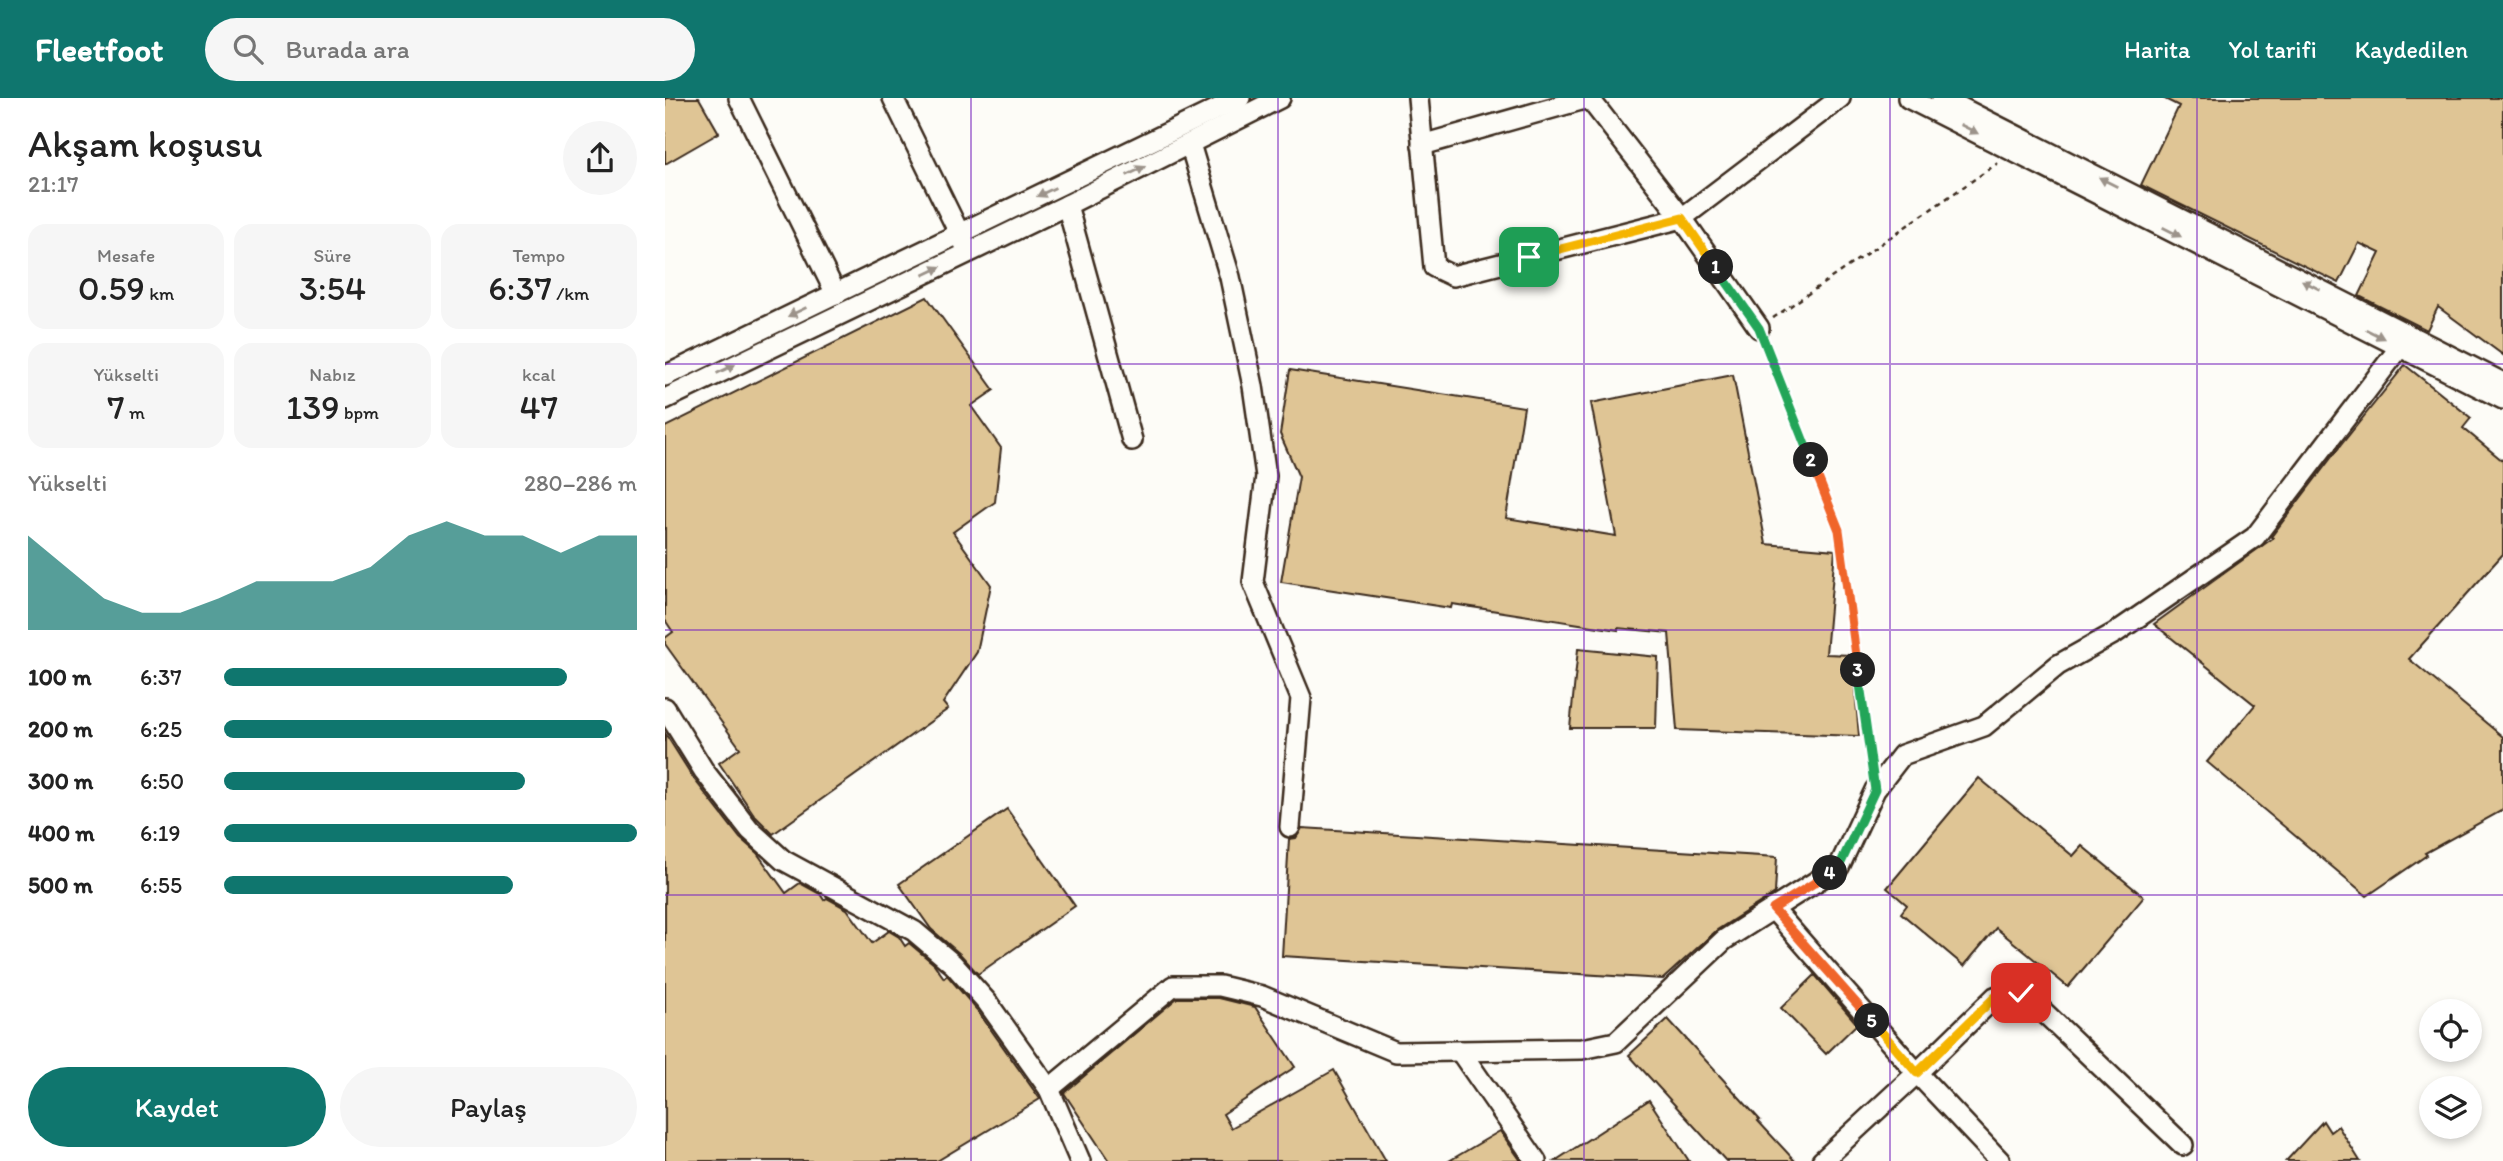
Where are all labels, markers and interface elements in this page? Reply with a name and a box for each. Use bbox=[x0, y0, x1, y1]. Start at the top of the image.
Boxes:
search box bbox=[205, 18, 695, 81]
text: Fleetfoot bbox=[35, 30, 163, 69]
icon: search bbox=[229, 30, 267, 68]
text: Burada ara bbox=[285, 33, 410, 65]
text: Harita bbox=[2124, 35, 2190, 64]
text: Yol tarifi bbox=[2228, 35, 2317, 64]
text: Kaydedilen bbox=[2355, 35, 2468, 64]
text: Akşam koşusu bbox=[28, 121, 263, 167]
button: share bbox=[563, 121, 637, 195]
one-way arrow bbox=[1959, 123, 1979, 134]
one-way arrow bbox=[1126, 165, 1146, 177]
text: 21:17 bbox=[28, 170, 79, 198]
one-way arrow bbox=[2098, 177, 2118, 188]
one-way arrow bbox=[1036, 186, 1056, 198]
one-way arrow bbox=[2162, 226, 2182, 237]
pin bbox=[1499, 227, 1559, 287]
icon: arrive bbox=[1510, 238, 1548, 276]
text: Mesafe bbox=[97, 244, 155, 267]
text: Süre bbox=[314, 244, 351, 267]
text: Tempo bbox=[512, 244, 565, 267]
pin: 1 bbox=[1699, 250, 1733, 284]
text: 1 bbox=[1711, 255, 1720, 278]
one-way arrow bbox=[922, 265, 942, 276]
text: 0.59 bbox=[78, 267, 145, 309]
text: 3:54 bbox=[299, 267, 366, 309]
text: 6:37 bbox=[488, 267, 552, 309]
one-way arrow bbox=[2301, 280, 2321, 291]
text: km bbox=[145, 282, 174, 305]
text: /km bbox=[552, 282, 589, 305]
one-way arrow bbox=[787, 306, 807, 318]
one-way arrow bbox=[2365, 329, 2385, 340]
text: Yükselti bbox=[93, 363, 159, 386]
text: Nabız bbox=[309, 363, 356, 386]
text: kcal bbox=[522, 363, 556, 386]
one-way arrow bbox=[716, 363, 737, 374]
text: 7 bbox=[107, 386, 125, 428]
text: 139 bbox=[286, 386, 340, 428]
text: 47 bbox=[520, 386, 558, 428]
text: m bbox=[125, 401, 145, 424]
text: bpm bbox=[340, 401, 379, 424]
pin: 2 bbox=[1793, 442, 1829, 478]
text: 2 bbox=[1806, 448, 1816, 471]
text: Yükselti bbox=[28, 469, 107, 497]
text: 280–286 m bbox=[524, 469, 637, 497]
pin: 3 bbox=[1841, 652, 1875, 688]
text: 3 bbox=[1852, 658, 1863, 681]
text: 100 m bbox=[28, 663, 92, 691]
text: 6:37 bbox=[140, 663, 182, 691]
text: 200 m bbox=[28, 715, 93, 743]
text: 6:25 bbox=[140, 715, 182, 743]
text: 300 m bbox=[28, 767, 93, 795]
text: 6:50 bbox=[140, 767, 184, 795]
text: 400 m bbox=[28, 819, 95, 847]
text: 6:19 bbox=[140, 819, 181, 847]
pin: 4 bbox=[1813, 856, 1847, 890]
text: 4 bbox=[1824, 861, 1835, 884]
text: 500 m bbox=[28, 871, 93, 899]
text: 6:55 bbox=[140, 871, 182, 899]
pin bbox=[1991, 963, 2051, 1023]
icon: check bbox=[2002, 974, 2040, 1012]
map controls bbox=[2419, 999, 2482, 1139]
button: locate bbox=[2419, 999, 2482, 1062]
pin: 5 bbox=[1855, 1004, 1889, 1038]
text: 5 bbox=[1867, 1009, 1876, 1032]
button: Kaydet bbox=[28, 1067, 326, 1147]
button: Paylaş bbox=[340, 1067, 637, 1147]
button: layers bbox=[2419, 1076, 2482, 1139]

